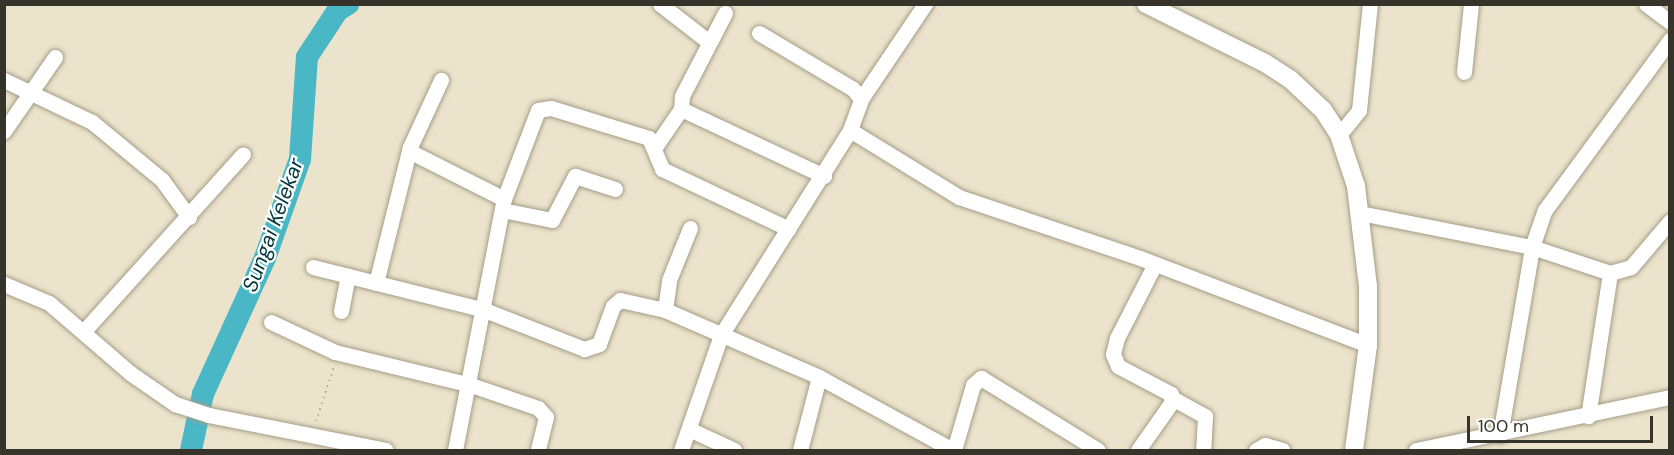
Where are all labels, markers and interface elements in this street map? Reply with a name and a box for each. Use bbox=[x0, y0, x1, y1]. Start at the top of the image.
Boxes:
water label: Sungai Kelekar bbox=[237, 155, 309, 295]
scale bar bbox=[1470, 404, 1656, 442]
text: 100 m bbox=[1478, 414, 1529, 438]

